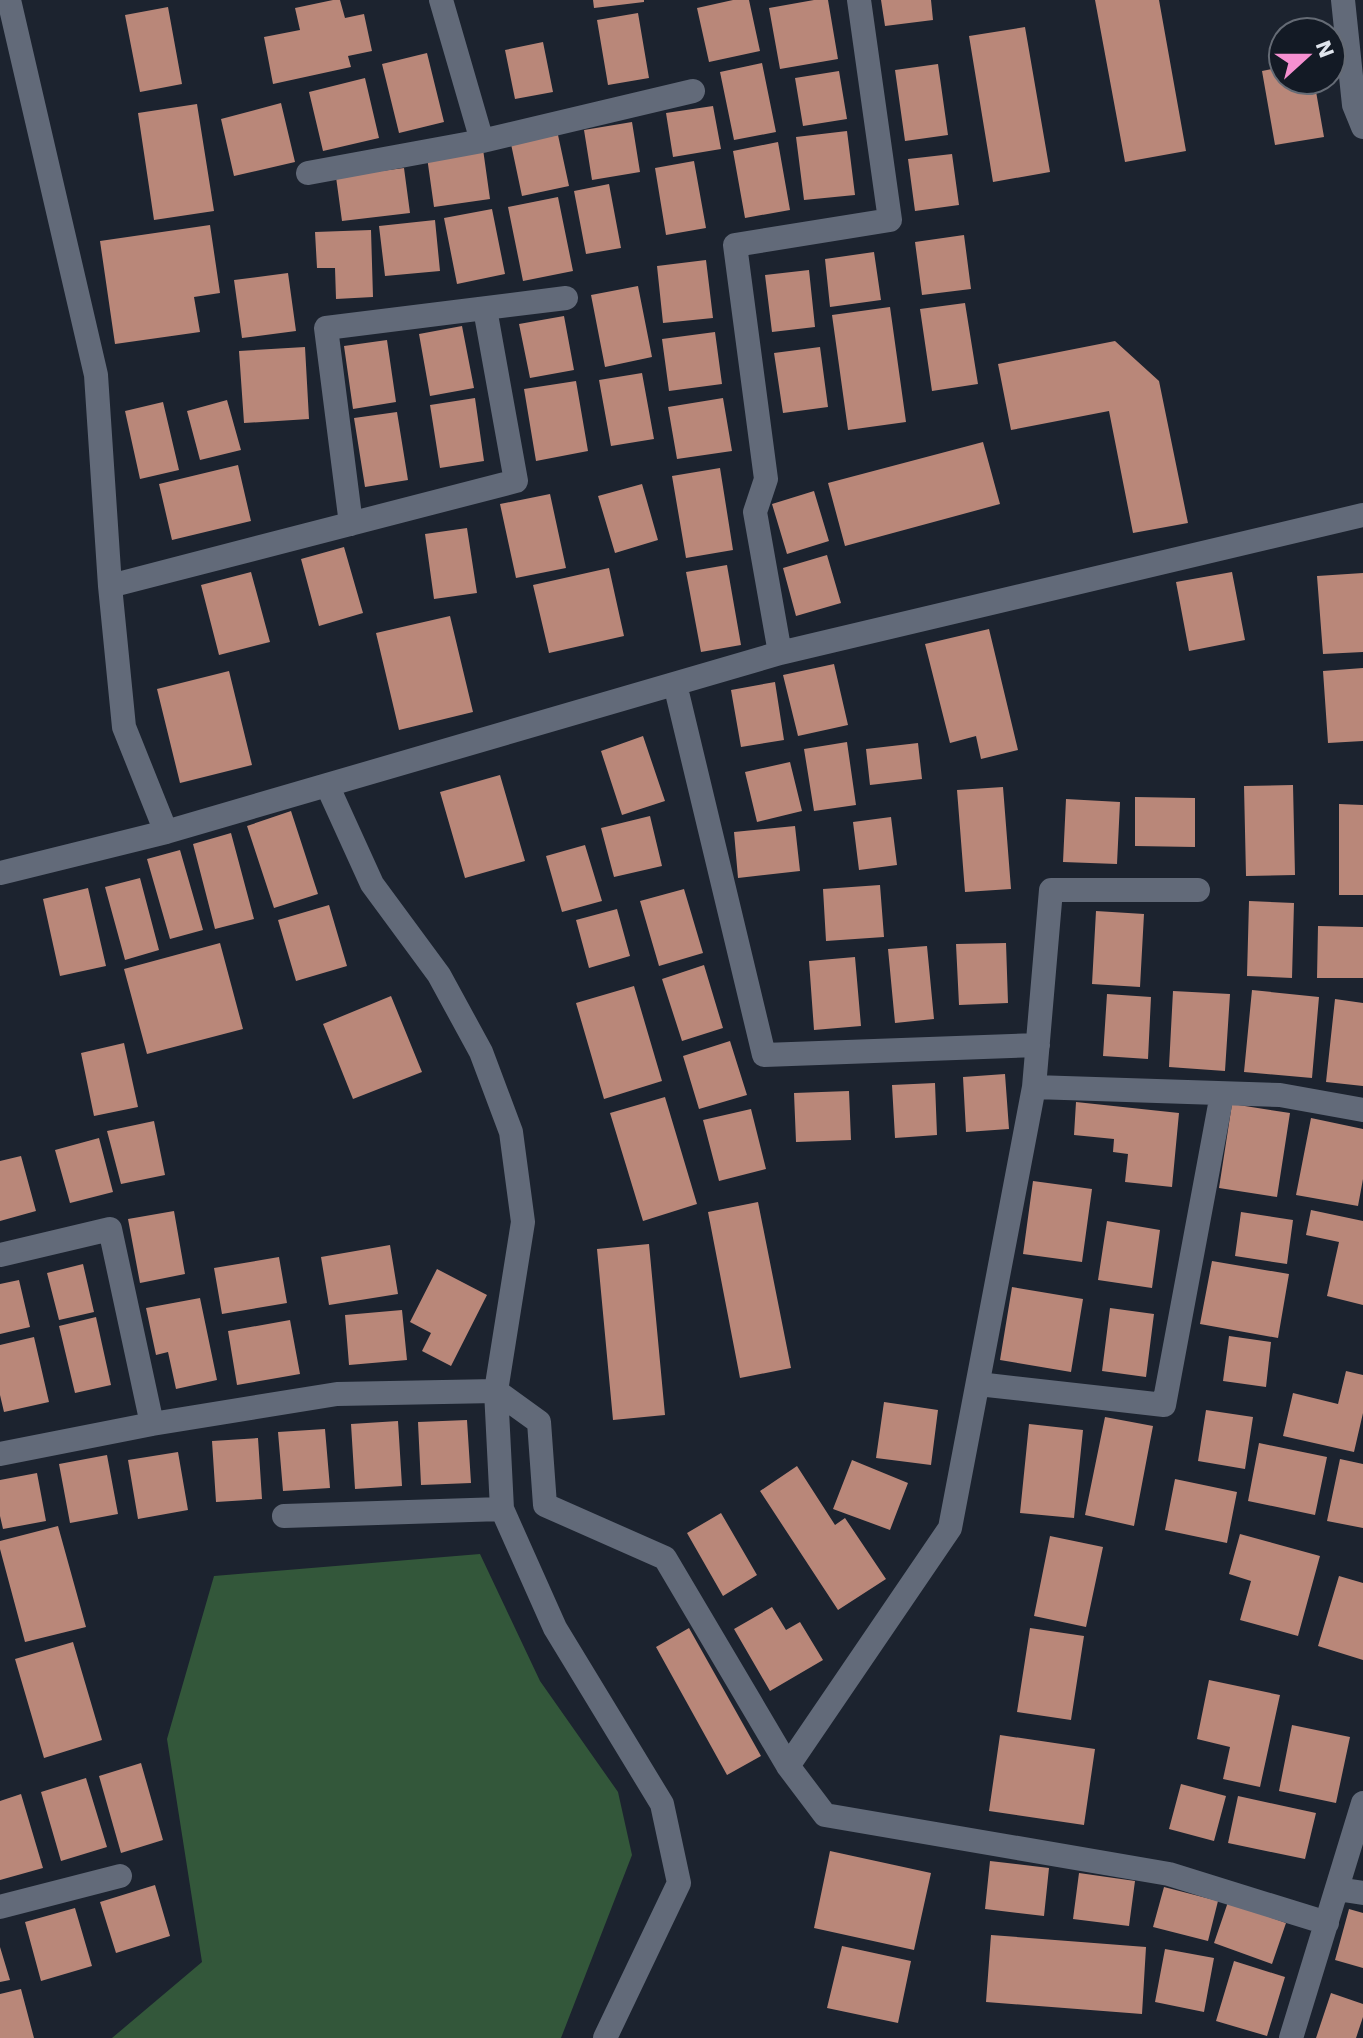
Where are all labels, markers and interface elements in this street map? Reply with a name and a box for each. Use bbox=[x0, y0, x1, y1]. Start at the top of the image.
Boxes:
north arrow bbox=[1267, 16, 1347, 96]
text: N bbox=[1311, 37, 1340, 61]

